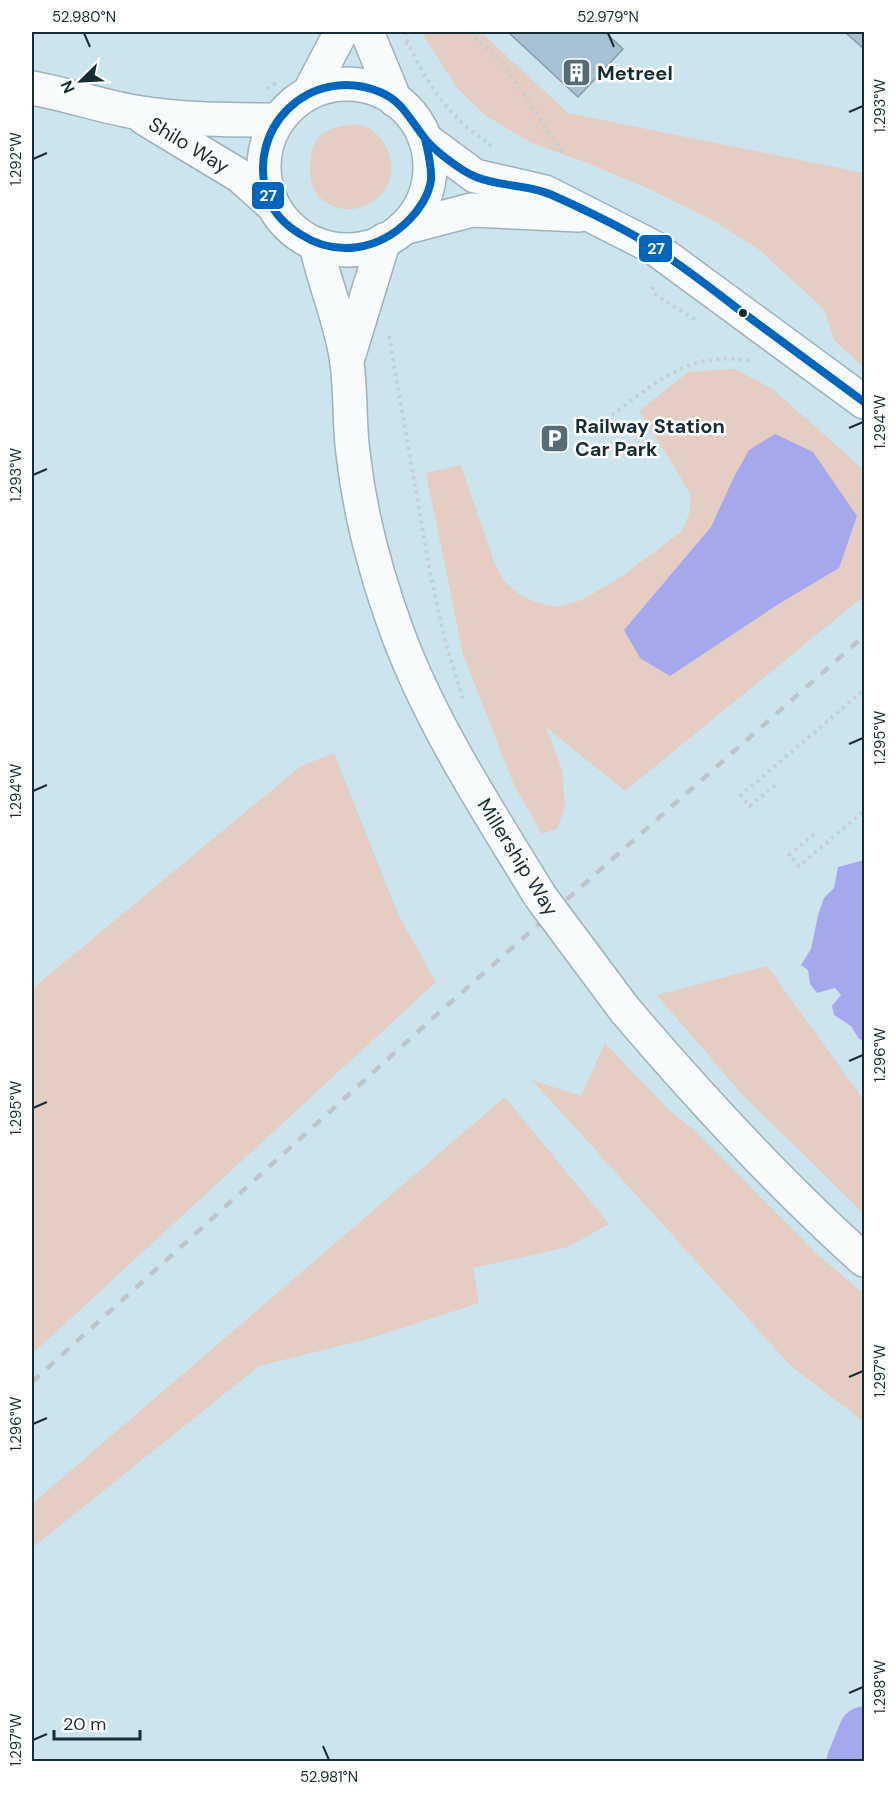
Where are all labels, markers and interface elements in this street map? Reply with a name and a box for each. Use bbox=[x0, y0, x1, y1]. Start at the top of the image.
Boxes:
text: 52.980°N bbox=[52, 7, 116, 27]
text: 52.979°N bbox=[577, 7, 639, 27]
north arrow bbox=[51, 51, 111, 111]
building icon: Metreel bbox=[560, 57, 592, 89]
place label: Metreel bbox=[597, 60, 673, 86]
text: N bbox=[56, 77, 80, 96]
text: 1.293°W bbox=[870, 79, 890, 133]
street label: Shilo Way bbox=[144, 111, 234, 179]
text: 1.292°W bbox=[6, 132, 26, 186]
line badge: 27 bbox=[251, 181, 285, 210]
text: 27 bbox=[259, 185, 277, 206]
line badge: 27 bbox=[638, 234, 673, 263]
text: 27 bbox=[647, 238, 665, 259]
unlabelled marker bbox=[737, 307, 749, 319]
text: 1.294°W bbox=[870, 394, 890, 449]
place label: Railway Station Car Park bbox=[575, 413, 725, 462]
parking icon: Railway Station Car Park bbox=[538, 422, 570, 454]
text: 1.293°W bbox=[6, 448, 26, 502]
text: 1.295°W bbox=[870, 710, 890, 765]
text: 1.294°W bbox=[6, 763, 26, 818]
street label: Millership Way bbox=[472, 793, 564, 921]
text: 1.296°W bbox=[870, 1027, 890, 1082]
text: 1.295°W bbox=[6, 1080, 26, 1135]
text: 1.297°W bbox=[870, 1344, 890, 1397]
text: 1.296°W bbox=[6, 1396, 26, 1451]
text: 1.298°W bbox=[870, 1659, 890, 1714]
scale bar bbox=[54, 1703, 140, 1741]
text: 20 m bbox=[63, 1712, 106, 1736]
text: 1.297°W bbox=[6, 1713, 26, 1766]
text: 52.981°N bbox=[300, 1767, 358, 1787]

